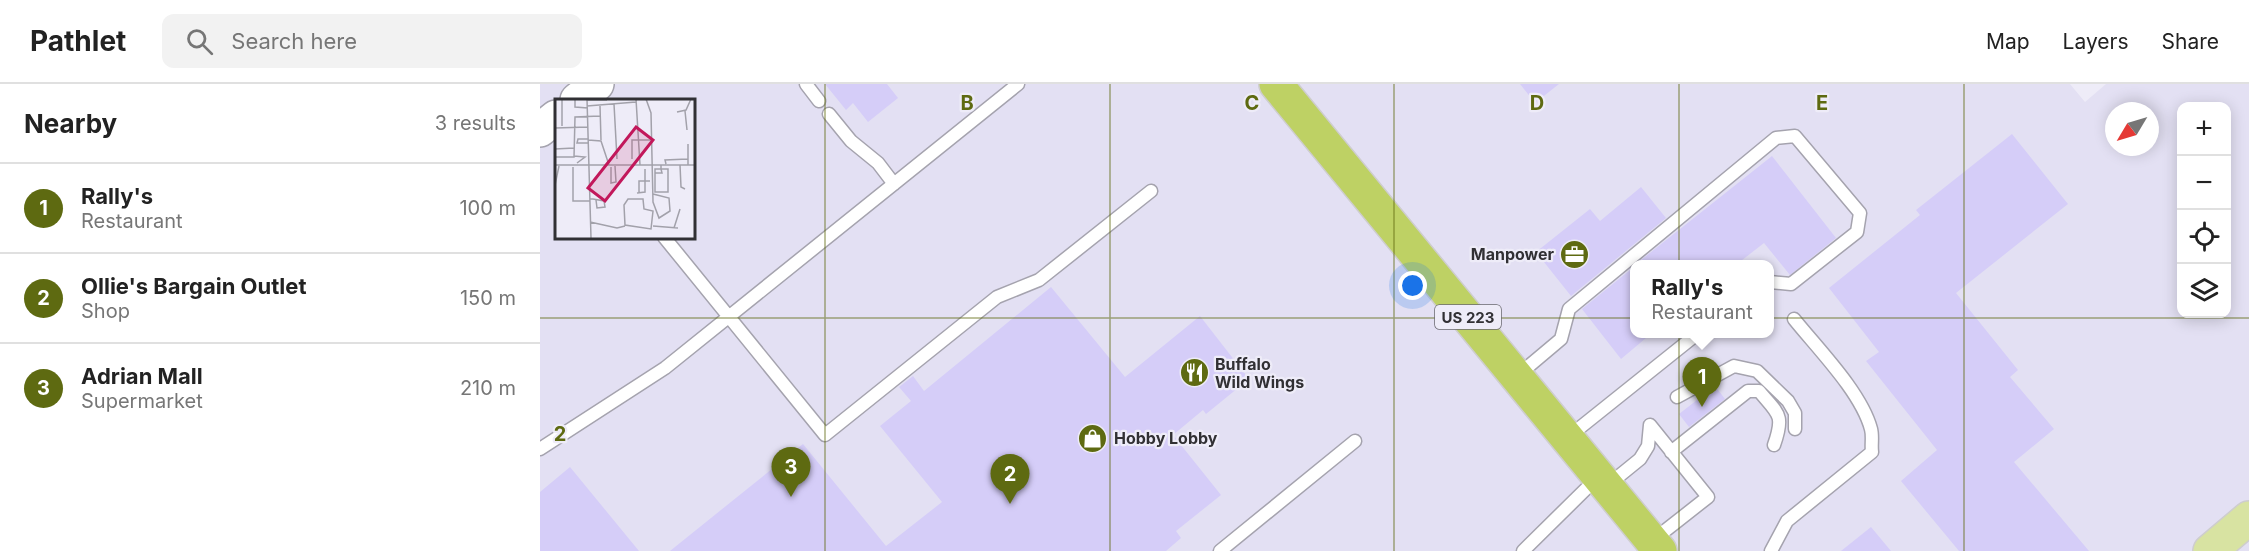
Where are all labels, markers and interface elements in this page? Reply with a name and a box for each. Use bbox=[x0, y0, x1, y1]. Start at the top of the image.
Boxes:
search box bbox=[162, 14, 582, 68]
text: Pathlet bbox=[30, 24, 126, 58]
icon: search bbox=[183, 25, 216, 58]
text: Search here bbox=[231, 28, 357, 54]
text: Map bbox=[1986, 29, 2030, 54]
text: Layers bbox=[2063, 29, 2129, 54]
text: Share bbox=[2162, 29, 2219, 54]
text: B bbox=[960, 91, 974, 115]
text: C bbox=[1245, 91, 1259, 115]
text: D bbox=[1530, 91, 1544, 115]
text: E bbox=[1816, 91, 1828, 115]
inset map bbox=[555, 99, 694, 238]
north arrow bbox=[2105, 102, 2159, 156]
map controls bbox=[2177, 102, 2231, 318]
button: + bbox=[2177, 102, 2231, 156]
text: Nearby bbox=[24, 108, 117, 139]
text: 3 results bbox=[435, 111, 516, 135]
button: − bbox=[2177, 156, 2231, 210]
text: Rally's bbox=[81, 183, 153, 209]
text: 1 bbox=[39, 196, 48, 220]
text: 100 m bbox=[459, 196, 516, 220]
text: Restaurant bbox=[81, 209, 183, 233]
button: locate bbox=[2177, 210, 2231, 264]
office icon: Manpower bbox=[1559, 238, 1591, 270]
place label: Manpower bbox=[1471, 244, 1554, 264]
popup bbox=[1630, 260, 1774, 338]
button: layers bbox=[2177, 264, 2231, 318]
your location bbox=[1398, 271, 1427, 300]
text: Ollie's Bargain Outlet bbox=[81, 273, 307, 299]
text: Rally's bbox=[1651, 274, 1723, 300]
text: 2 bbox=[37, 286, 50, 310]
text: 150 m bbox=[460, 286, 516, 310]
text: Shop bbox=[81, 299, 130, 323]
text: Restaurant bbox=[1651, 300, 1753, 324]
road number: US 223 bbox=[1435, 305, 1501, 329]
place label: Buffalo Wild Wings bbox=[1215, 354, 1304, 392]
restaurant icon: Buffalo Wild Wings bbox=[1178, 357, 1210, 389]
pin: 1 bbox=[1682, 358, 1722, 407]
text: Adrian Mall bbox=[81, 363, 203, 389]
text: 3 bbox=[37, 376, 50, 400]
text: 210 m bbox=[460, 376, 516, 400]
text: Supermarket bbox=[81, 389, 203, 413]
text: 2 bbox=[554, 422, 566, 446]
shop icon: Hobby Lobby bbox=[1077, 422, 1109, 454]
place label: Hobby Lobby bbox=[1114, 428, 1218, 448]
pin: 3 bbox=[772, 448, 810, 497]
pin: 2 bbox=[990, 454, 1030, 504]

